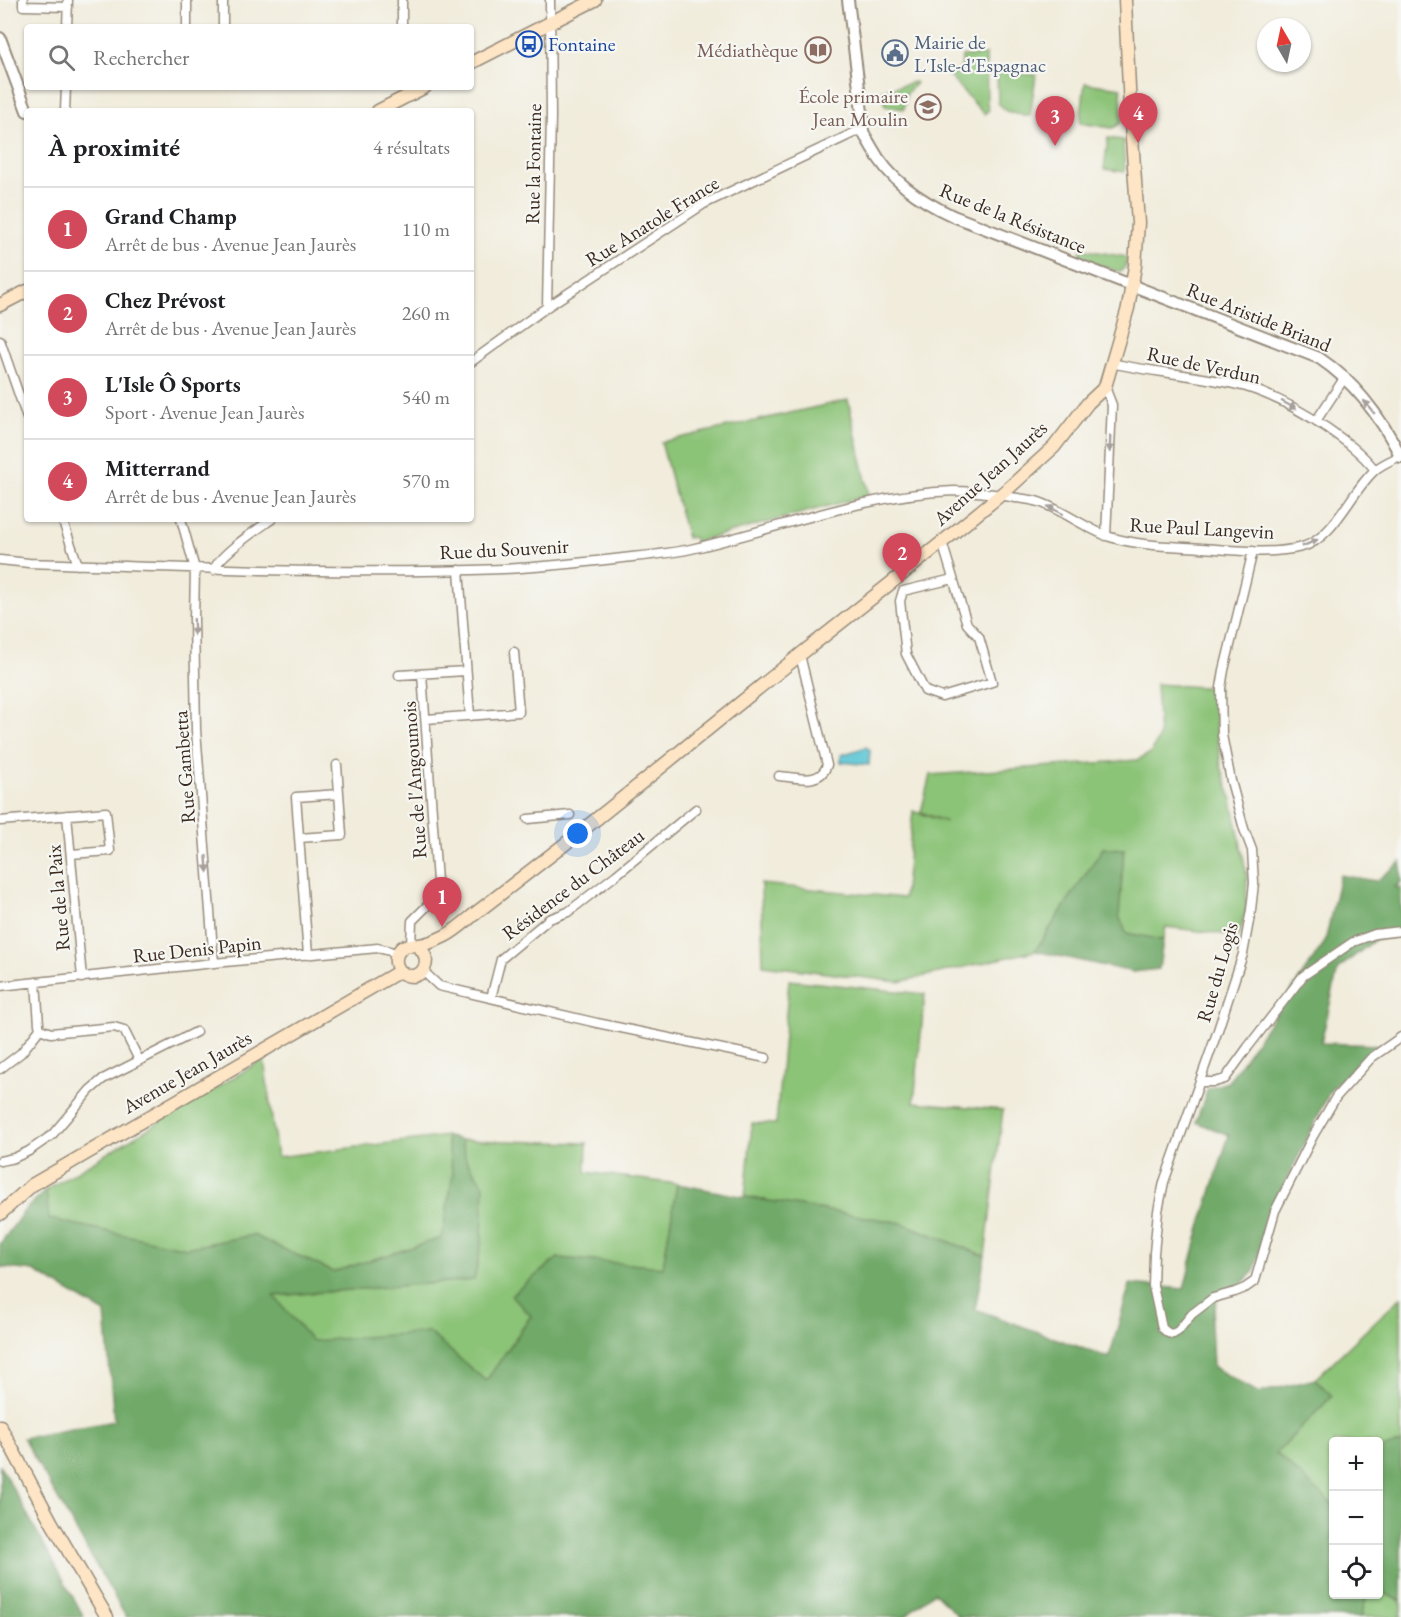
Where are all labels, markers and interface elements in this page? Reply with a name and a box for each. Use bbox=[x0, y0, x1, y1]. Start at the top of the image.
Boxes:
north arrow bbox=[1257, 18, 1311, 72]
search box bbox=[24, 24, 474, 90]
bus stop icon: Fontaine bbox=[514, 29, 544, 59]
place label: Mairie de L'Isle-d'Espagnac bbox=[914, 29, 1046, 78]
place label: Fontaine bbox=[548, 31, 616, 57]
library icon: Médiathèque bbox=[803, 35, 833, 65]
place label: Médiathèque bbox=[697, 37, 798, 63]
public building icon: Mairie de L'Isle-d'Espagnac bbox=[880, 38, 910, 68]
icon: search bbox=[45, 41, 78, 74]
text: Rechercher bbox=[93, 43, 189, 72]
place label: École primaire Jean Moulin bbox=[798, 83, 908, 132]
school or university icon: École primaire Jean Moulin bbox=[913, 92, 943, 122]
pin: 4 bbox=[1118, 94, 1158, 143]
pin: 3 bbox=[1036, 96, 1074, 146]
street label: Rue la Fontaine bbox=[519, 103, 547, 225]
text: À proximité bbox=[48, 130, 180, 164]
text: 4 résultats bbox=[373, 134, 450, 160]
street label: Rue Anatole France bbox=[580, 169, 724, 272]
street label: Rue de la Résistance bbox=[936, 177, 1090, 259]
text: Grand Champ bbox=[105, 202, 237, 231]
text: 1 bbox=[62, 216, 73, 242]
text: 110 m bbox=[402, 216, 450, 242]
text: Arrêt de bus · Avenue Jean Jaurès bbox=[105, 231, 356, 257]
street label: Rue Aristide Briand bbox=[1183, 276, 1336, 358]
text: Chez Prévost bbox=[105, 286, 226, 315]
text: 2 bbox=[62, 300, 73, 326]
text: 260 m bbox=[402, 300, 450, 326]
text: Arrêt de bus · Avenue Jean Jaurès bbox=[105, 315, 356, 341]
street label: Rue de Verdun bbox=[1145, 340, 1264, 390]
text: L'Isle Ô Sports bbox=[105, 370, 241, 399]
text: 3 bbox=[62, 384, 73, 410]
text: 540 m bbox=[402, 384, 450, 410]
text: Sport · Avenue Jean Jaurès bbox=[105, 399, 304, 425]
one-way arrow bbox=[1281, 400, 1298, 410]
one-way arrow bbox=[1363, 400, 1376, 415]
street label: Avenue Jean Jaurès bbox=[927, 415, 1053, 532]
one-way arrow bbox=[1105, 435, 1115, 454]
text: Mitterrand bbox=[105, 454, 210, 483]
text: 4 bbox=[62, 468, 73, 494]
text: 570 m bbox=[402, 468, 450, 494]
text: Arrêt de bus · Avenue Jean Jaurès bbox=[105, 483, 356, 509]
one-way arrow bbox=[1047, 506, 1064, 515]
street label: Rue Paul Langevin bbox=[1129, 511, 1275, 545]
street label: Rue du Souvenir bbox=[439, 533, 570, 565]
pin: 2 bbox=[882, 534, 922, 583]
one-way arrow bbox=[1302, 538, 1320, 548]
one-way arrow bbox=[189, 618, 199, 637]
street label: Rue de l'Angoumois bbox=[396, 700, 432, 860]
street label: Rue Gambetta bbox=[167, 710, 201, 824]
your location bbox=[563, 819, 592, 848]
street label: Résidence du Château bbox=[497, 822, 650, 946]
street label: Rue de la Paix bbox=[40, 843, 76, 952]
one-way arrow bbox=[202, 855, 212, 874]
pin: 1 bbox=[422, 878, 462, 927]
street label: Rue du Logis bbox=[1190, 919, 1244, 1025]
street label: Rue Denis Papin bbox=[131, 929, 263, 969]
street label: Avenue Jean Jaurès bbox=[117, 1025, 256, 1120]
map controls bbox=[1329, 1437, 1383, 1599]
button: + bbox=[1329, 1437, 1383, 1491]
button: − bbox=[1329, 1491, 1383, 1545]
button: locate bbox=[1329, 1545, 1383, 1599]

